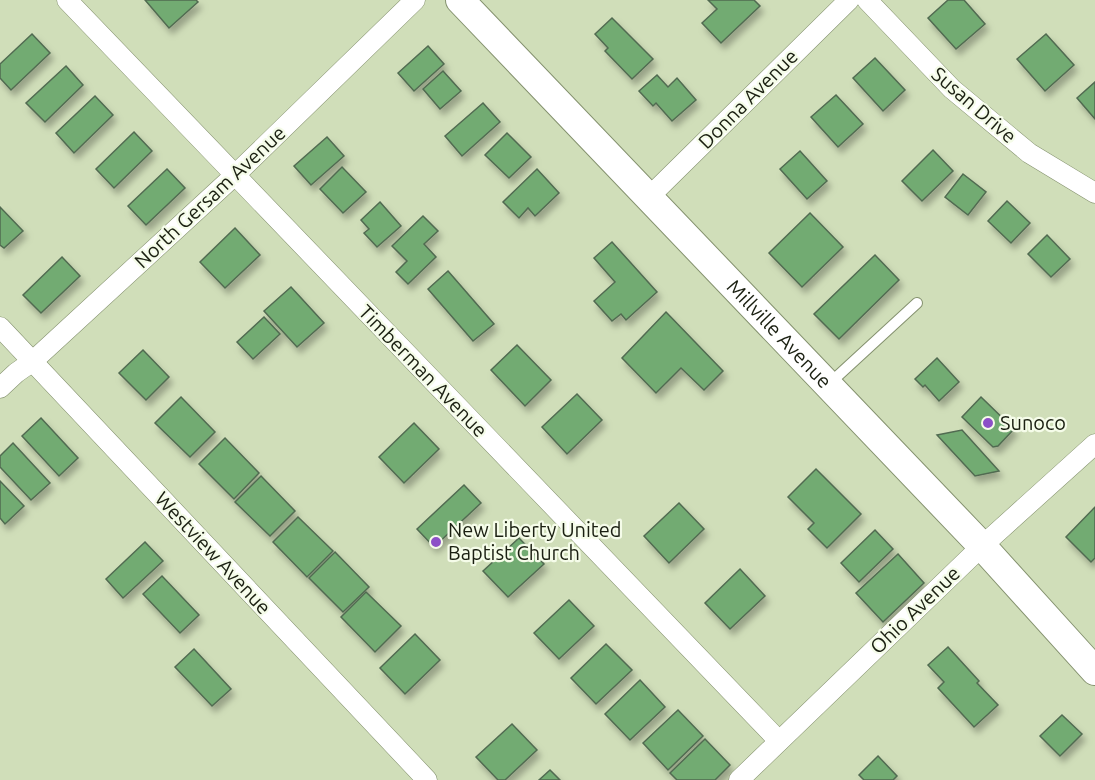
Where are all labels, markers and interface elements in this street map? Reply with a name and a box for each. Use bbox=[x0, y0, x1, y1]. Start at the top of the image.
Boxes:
street label: Donna Avenue bbox=[693, 44, 802, 153]
street label: Susan Drive bbox=[927, 62, 1021, 147]
street label: North Gersam Avenue bbox=[130, 121, 290, 272]
street label: Millville Avenue bbox=[723, 275, 837, 392]
street label: Timberman Avenue bbox=[354, 300, 492, 442]
place label: Sunoco bbox=[1000, 411, 1066, 434]
marker: Sunoco bbox=[981, 416, 995, 430]
street label: Westview Avenue bbox=[151, 487, 276, 619]
place label: New Liberty United Baptist Church bbox=[448, 518, 621, 564]
marker: New Liberty United Baptist Church bbox=[429, 535, 443, 549]
street label: Ohio Avenue bbox=[865, 561, 964, 658]

